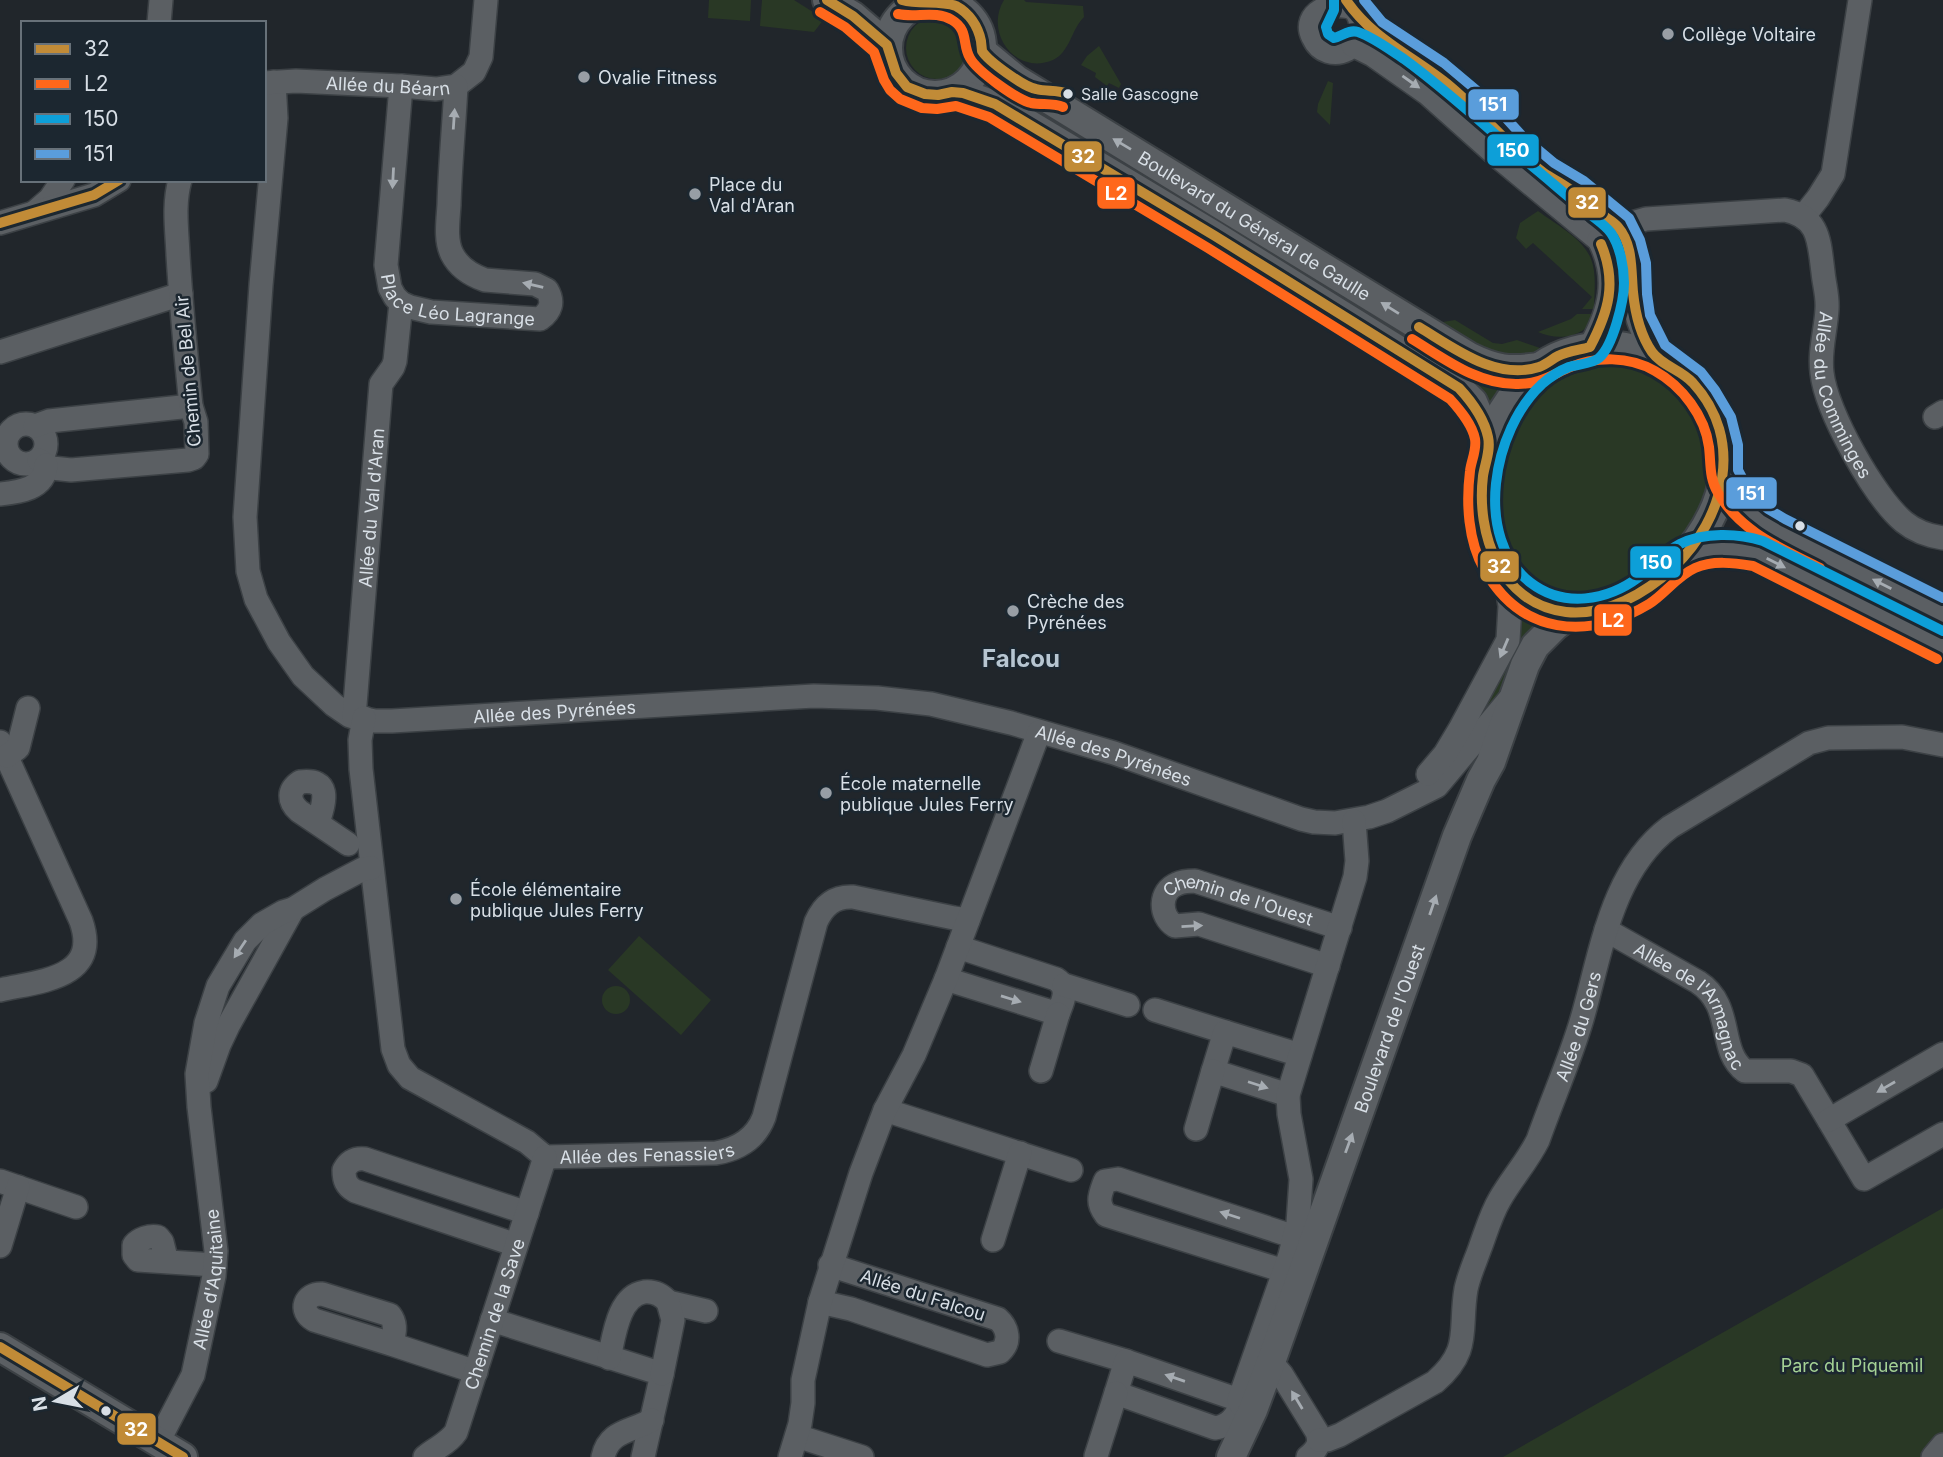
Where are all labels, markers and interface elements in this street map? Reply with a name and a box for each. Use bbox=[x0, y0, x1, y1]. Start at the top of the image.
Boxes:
legend bbox=[21, 21, 266, 182]
place label: Collège Voltaire bbox=[1682, 24, 1816, 45]
marker: Collège Voltaire bbox=[1660, 26, 1676, 42]
text: 32 bbox=[84, 36, 110, 61]
place label: Ovalie Fitness bbox=[598, 67, 717, 88]
marker: Ovalie Fitness bbox=[576, 69, 592, 85]
text: L2 bbox=[84, 71, 109, 96]
street label: Allée du Béarn bbox=[325, 72, 451, 100]
one-way arrow bbox=[1402, 75, 1420, 89]
place label: Salle Gascogne bbox=[1081, 84, 1199, 104]
marker: Salle Gascogne bbox=[1061, 87, 1075, 101]
line badge: 151 bbox=[1467, 88, 1520, 121]
text: 151 bbox=[1479, 93, 1507, 116]
text: 150 bbox=[84, 106, 119, 131]
one-way arrow bbox=[449, 108, 460, 130]
line badge: 150 bbox=[1486, 133, 1540, 167]
one-way arrow bbox=[1113, 137, 1132, 150]
text: 150 bbox=[1496, 139, 1530, 162]
line badge: 32 bbox=[1063, 140, 1103, 173]
text: 151 bbox=[84, 141, 114, 166]
text: 32 bbox=[1071, 145, 1095, 168]
street label: Boulevard du Général de Gaulle bbox=[1135, 146, 1375, 304]
one-way arrow bbox=[387, 167, 398, 189]
place label: Place du Val d'Aran bbox=[709, 174, 795, 216]
line badge: L2 bbox=[1096, 176, 1136, 210]
text: L2 bbox=[1105, 182, 1127, 205]
marker: Place du Val d'Aran bbox=[687, 186, 703, 202]
line badge: 32 bbox=[1567, 186, 1607, 219]
text: 32 bbox=[1575, 191, 1599, 214]
street label: Place Léo Lagrange bbox=[377, 272, 536, 329]
one-way arrow bbox=[522, 280, 544, 291]
street label: Chemin de Bel Air bbox=[171, 294, 205, 448]
one-way arrow bbox=[1380, 302, 1399, 315]
street label: Allée du Comminges bbox=[1811, 310, 1876, 482]
street label: Allée du Val d'Aran bbox=[354, 427, 388, 588]
line badge: 151 bbox=[1725, 476, 1778, 510]
text: 151 bbox=[1737, 482, 1765, 505]
unlabelled marker bbox=[1793, 519, 1807, 533]
line badge: 150 bbox=[1629, 545, 1682, 579]
line badge: 32 bbox=[1479, 550, 1520, 583]
text: 150 bbox=[1639, 551, 1673, 574]
text: 32 bbox=[1487, 555, 1511, 578]
one-way arrow bbox=[1766, 557, 1786, 568]
one-way arrow bbox=[1872, 578, 1892, 589]
place label: Crèche des Pyrénées bbox=[1027, 591, 1125, 633]
marker: Crèche des Pyrénées bbox=[1005, 603, 1021, 619]
line badge: L2 bbox=[1593, 603, 1633, 637]
text: L2 bbox=[1602, 609, 1624, 632]
one-way arrow bbox=[1498, 638, 1510, 658]
district label: Falcou bbox=[982, 644, 1060, 673]
street label: Allée des Pyrénées bbox=[472, 696, 637, 727]
street label: Allée des Pyrénées bbox=[1033, 720, 1195, 790]
place label: École maternelle publique Jules Ferry bbox=[840, 772, 1014, 815]
marker: École maternelle publique Jules Ferry bbox=[818, 785, 834, 801]
street label: Chemin de l'Ouest bbox=[1158, 870, 1316, 929]
place label: École élémentaire publique Jules Ferry bbox=[470, 878, 644, 921]
marker: École élémentaire publique Jules Ferry bbox=[448, 891, 464, 907]
one-way arrow bbox=[1428, 895, 1439, 916]
one-way arrow bbox=[1181, 920, 1203, 931]
street label: Allée de l'Armagnac bbox=[1631, 938, 1749, 1074]
one-way arrow bbox=[233, 940, 247, 958]
street label: Boulevard de l'Ouest bbox=[1350, 941, 1428, 1115]
street label: Allée du Gers bbox=[1551, 969, 1605, 1084]
one-way arrow bbox=[1001, 994, 1022, 1005]
one-way arrow bbox=[1248, 1081, 1269, 1091]
one-way arrow bbox=[1876, 1081, 1896, 1093]
one-way arrow bbox=[1344, 1132, 1355, 1153]
street label: Allée des Fenassiers bbox=[559, 1138, 737, 1167]
street label: Allée d'Aquitaine bbox=[188, 1208, 227, 1351]
one-way arrow bbox=[1219, 1209, 1240, 1220]
street label: Chemin de la Save bbox=[460, 1236, 528, 1392]
street label: Allée du Falcou bbox=[858, 1265, 988, 1325]
park label: Parc du Piquemil bbox=[1781, 1355, 1923, 1376]
north arrow bbox=[21, 1366, 91, 1436]
one-way arrow bbox=[1164, 1372, 1185, 1383]
one-way arrow bbox=[1291, 1390, 1304, 1409]
text: N bbox=[27, 1395, 52, 1413]
unlabelled marker bbox=[99, 1404, 113, 1418]
line badge: 32 bbox=[116, 1412, 157, 1446]
text: 32 bbox=[124, 1418, 148, 1441]

